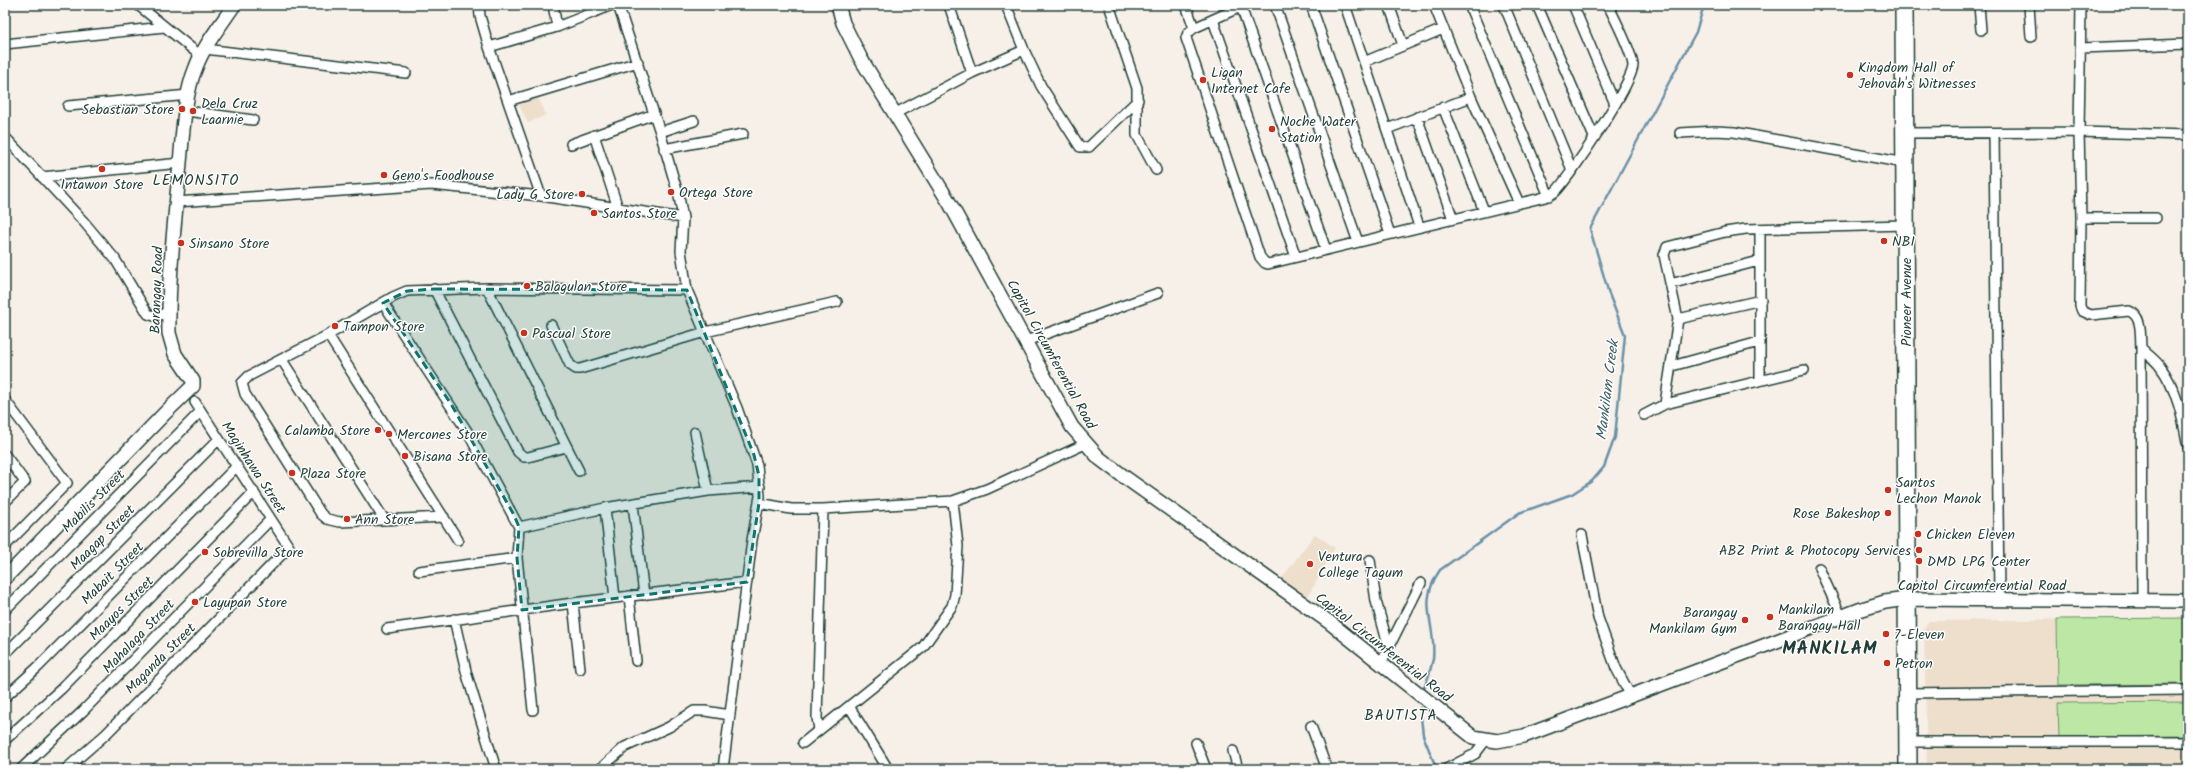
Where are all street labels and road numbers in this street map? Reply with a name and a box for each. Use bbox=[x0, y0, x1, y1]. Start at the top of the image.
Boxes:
street label: Barangay Road bbox=[144, 245, 170, 334]
street label: Pioneer Avenue bbox=[1896, 257, 1918, 346]
street label: Capitol Circumferential Road bbox=[1001, 275, 1102, 434]
street label: Maginhawa Street bbox=[215, 417, 292, 519]
street label: Mabilis Street bbox=[57, 464, 131, 539]
street label: Maagap Street bbox=[65, 499, 141, 576]
street label: Mabait Street bbox=[76, 537, 150, 610]
street label: Maayos Street bbox=[84, 571, 160, 646]
street label: Capitol Circumferential Road bbox=[1898, 575, 2067, 597]
street label: Capitol Circumferential Road bbox=[1310, 587, 1457, 709]
street label: Mahalaga Street bbox=[97, 594, 180, 679]
street label: Maganda Street bbox=[120, 618, 202, 699]

